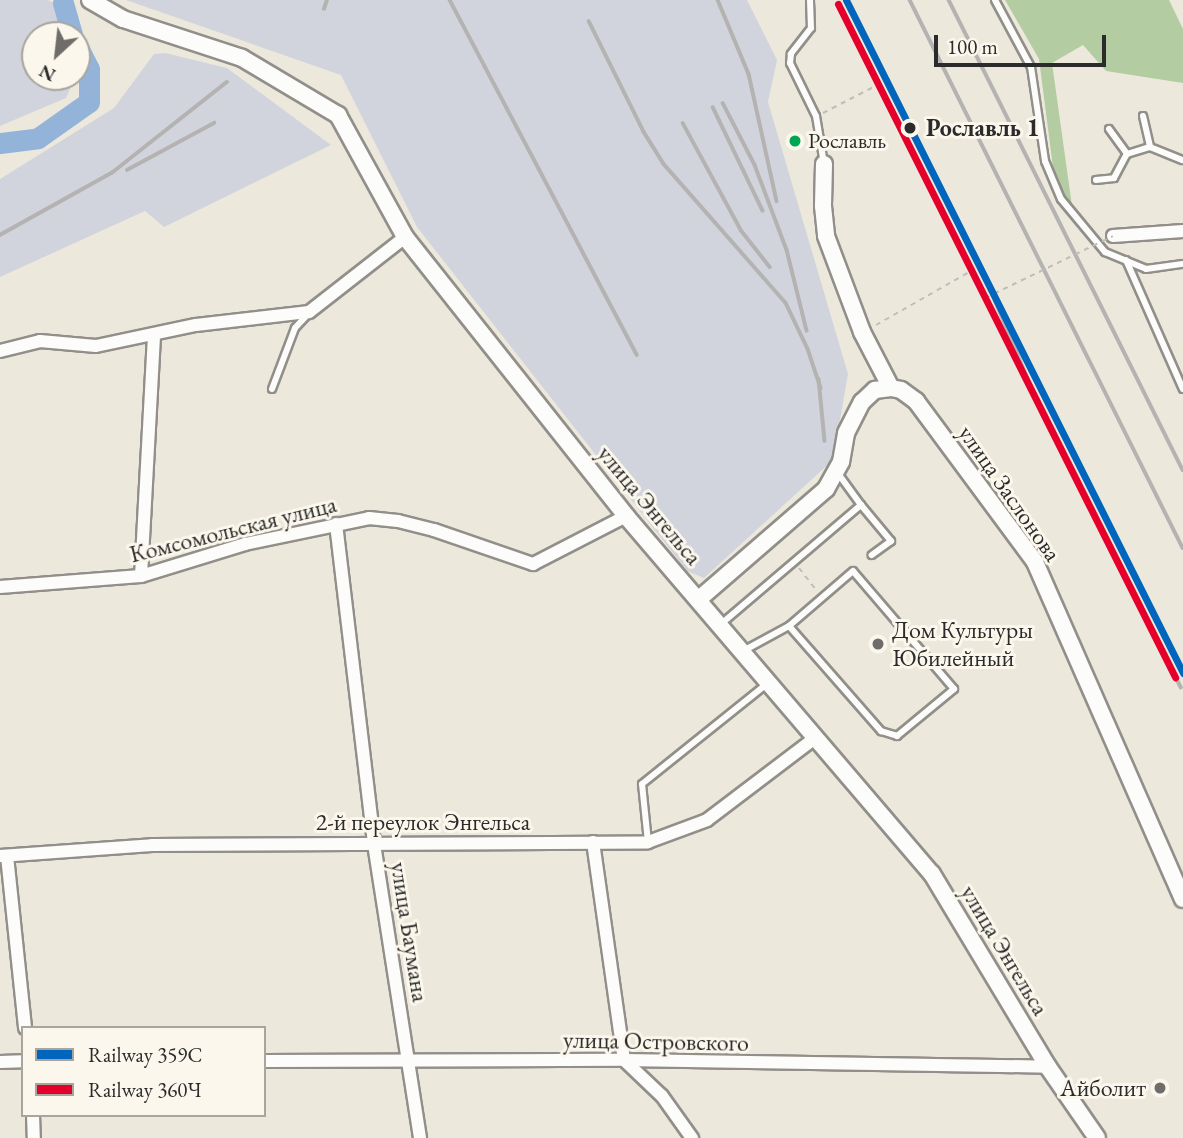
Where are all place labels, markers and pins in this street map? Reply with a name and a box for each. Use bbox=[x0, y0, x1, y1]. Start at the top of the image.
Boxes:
place label: Рославль 1 bbox=[926, 114, 1039, 142]
marker: Рославль 1 bbox=[900, 118, 920, 138]
place label: Рославль bbox=[808, 128, 886, 154]
marker: Рославль bbox=[788, 134, 802, 148]
place label: Дом Культуры Юбилейный bbox=[892, 616, 1033, 672]
marker: Дом Культуры Юбилейный bbox=[870, 636, 886, 652]
place label: Айболит bbox=[1060, 1074, 1146, 1102]
marker: Айболит bbox=[1152, 1080, 1168, 1096]

